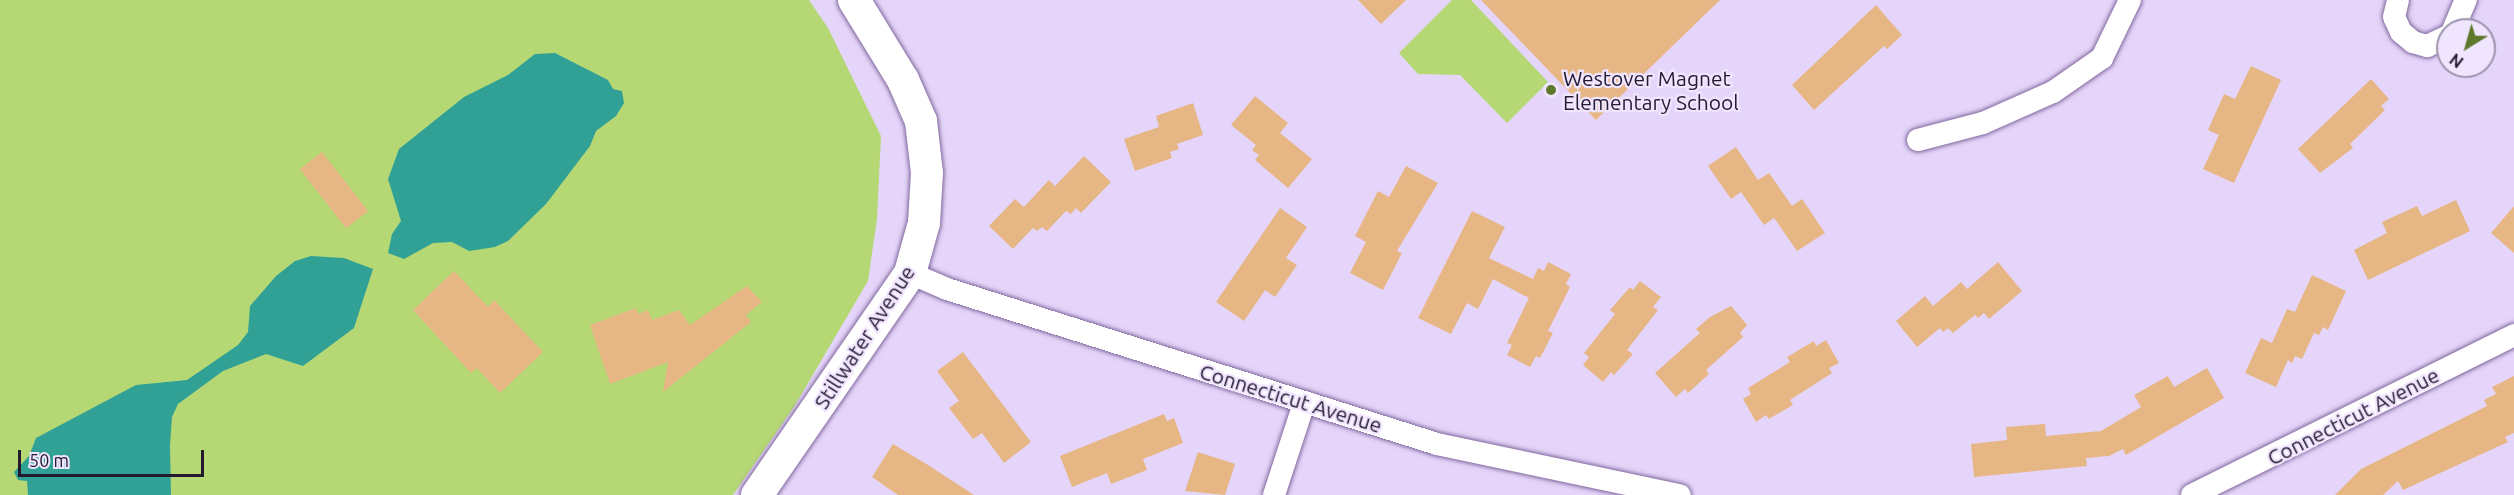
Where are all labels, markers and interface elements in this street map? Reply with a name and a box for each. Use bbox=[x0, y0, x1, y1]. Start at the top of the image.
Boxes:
north arrow bbox=[2436, 18, 2496, 78]
text: N bbox=[2446, 50, 2467, 72]
place label: Westover Magnet Elementary School bbox=[1563, 65, 1739, 115]
marker: Westover Magnet Elementary School bbox=[1544, 83, 1558, 97]
street label: Stillwater Avenue bbox=[808, 261, 920, 413]
street label: Connecticut Avenue bbox=[1197, 358, 1385, 438]
street label: Connecticut Avenue bbox=[2263, 362, 2443, 470]
scale bar bbox=[21, 438, 207, 476]
text: 50 m bbox=[29, 450, 69, 470]

